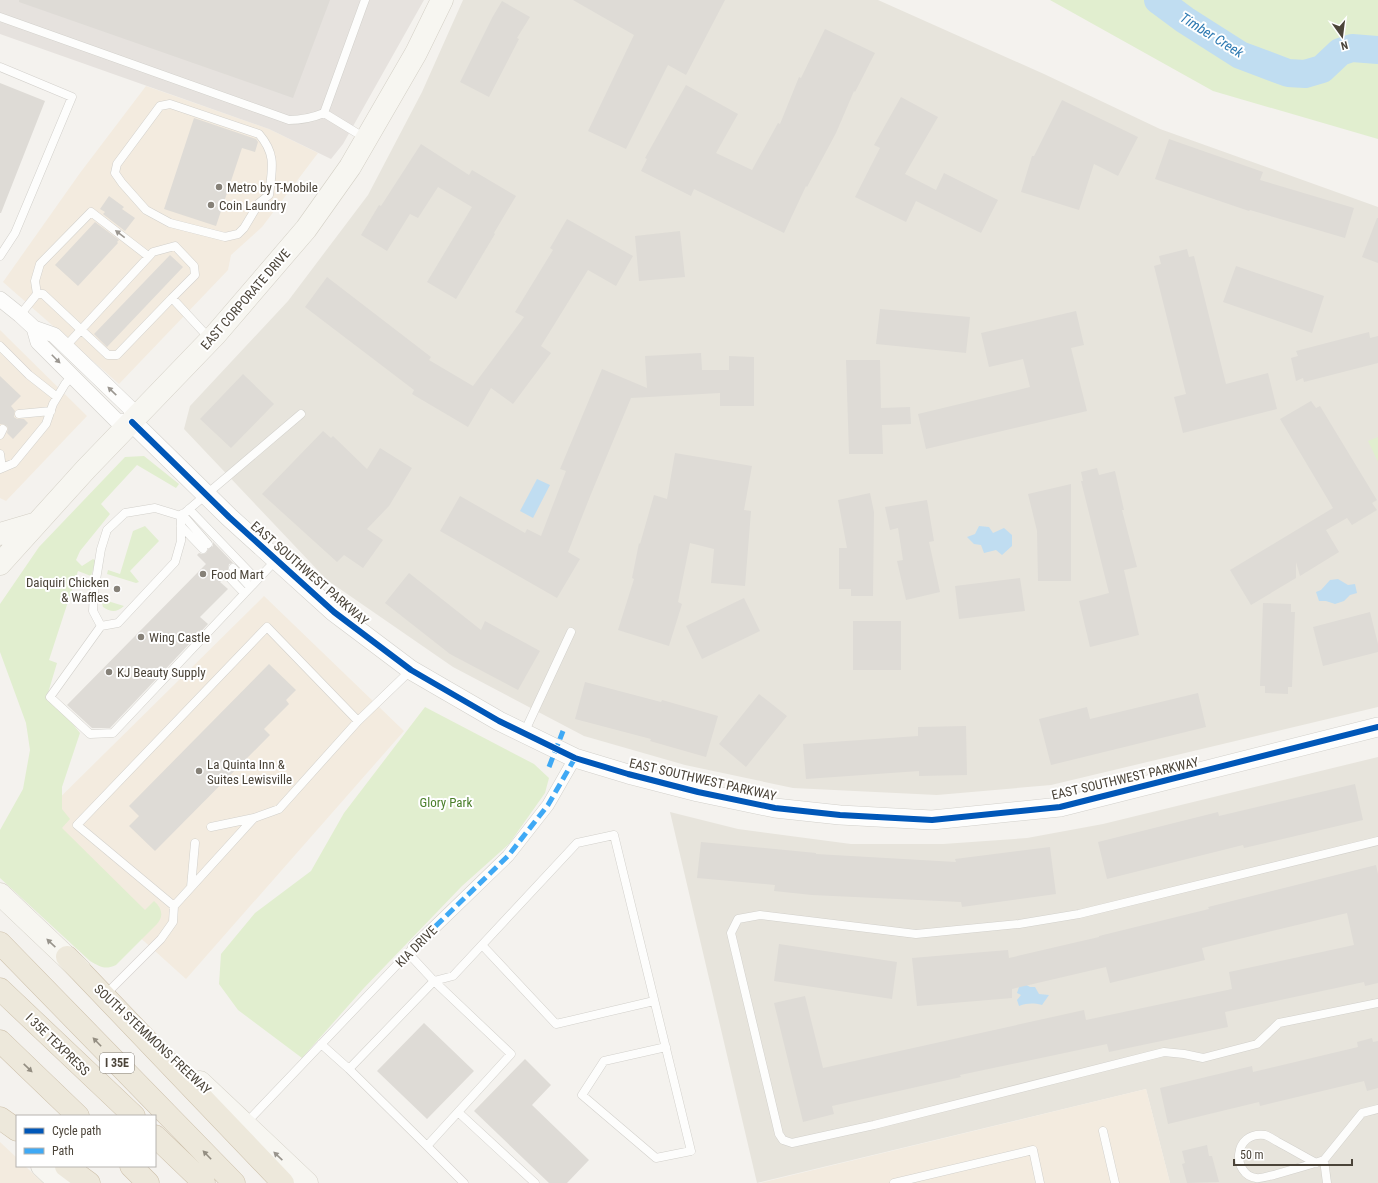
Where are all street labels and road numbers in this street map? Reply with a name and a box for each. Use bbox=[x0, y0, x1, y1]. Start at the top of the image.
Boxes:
street label: EAST CORPORATE DRIVE bbox=[198, 246, 293, 353]
street label: EAST SOUTHWEST PARKWAY bbox=[248, 518, 372, 629]
street label: EAST SOUTHWEST PARKWAY bbox=[1050, 754, 1200, 803]
street label: EAST SOUTHWEST PARKWAY bbox=[628, 755, 778, 804]
street label: KIA DRIVE bbox=[393, 923, 440, 970]
street label: SOUTH STEMMONS FREEWAY bbox=[91, 981, 214, 1098]
street label: I 35E TEXPRESS bbox=[23, 1010, 93, 1079]
road number: I 35E bbox=[100, 1053, 134, 1073]

